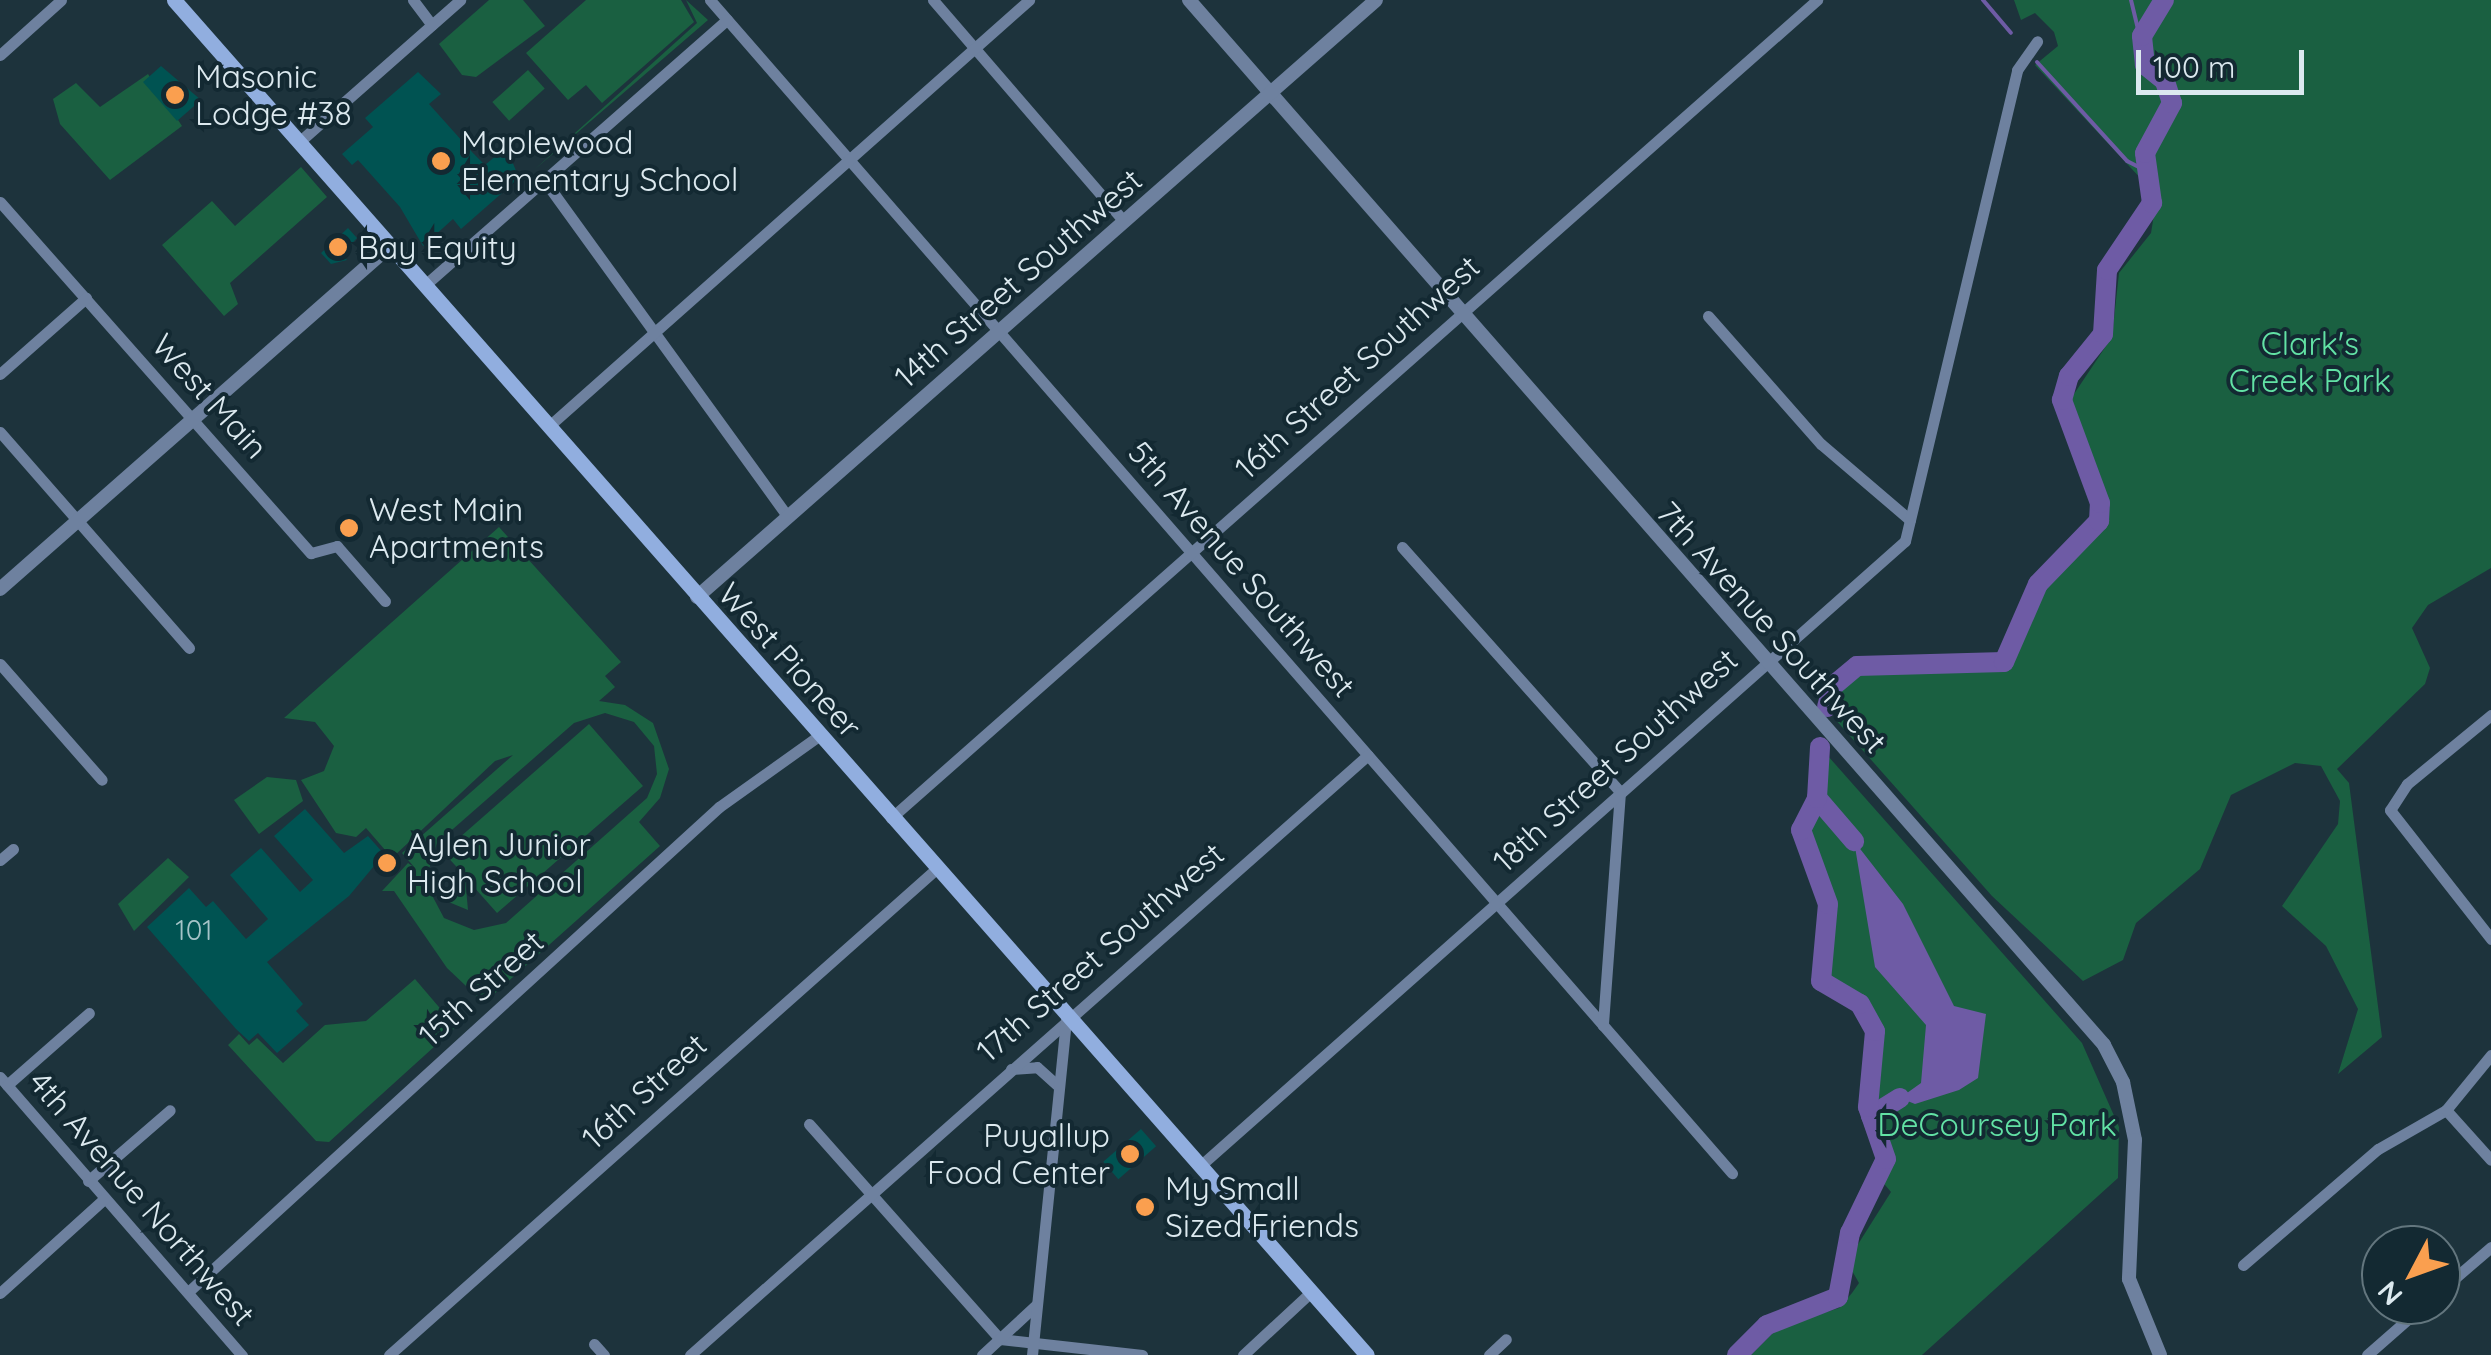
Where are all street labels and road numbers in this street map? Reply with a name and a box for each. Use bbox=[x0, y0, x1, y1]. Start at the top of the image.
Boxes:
street label: 14th Street Southwest bbox=[887, 160, 1149, 396]
street label: 16th Street Southwest bbox=[1227, 247, 1487, 487]
street label: West Main bbox=[144, 326, 276, 466]
street label: 5th Avenue Southwest bbox=[1121, 433, 1363, 705]
street label: 7th Avenue Southwest bbox=[1649, 493, 1895, 761]
street label: West Pioneer bbox=[710, 575, 870, 745]
street label: 18th Street Southwest bbox=[1485, 640, 1745, 880]
street label: 17th Street Southwest bbox=[969, 834, 1231, 1070]
street label: 15th Street bbox=[411, 922, 551, 1054]
street label: 16th Street bbox=[574, 1025, 714, 1157]
street label: 4th Avenue Northwest bbox=[21, 1063, 263, 1333]

